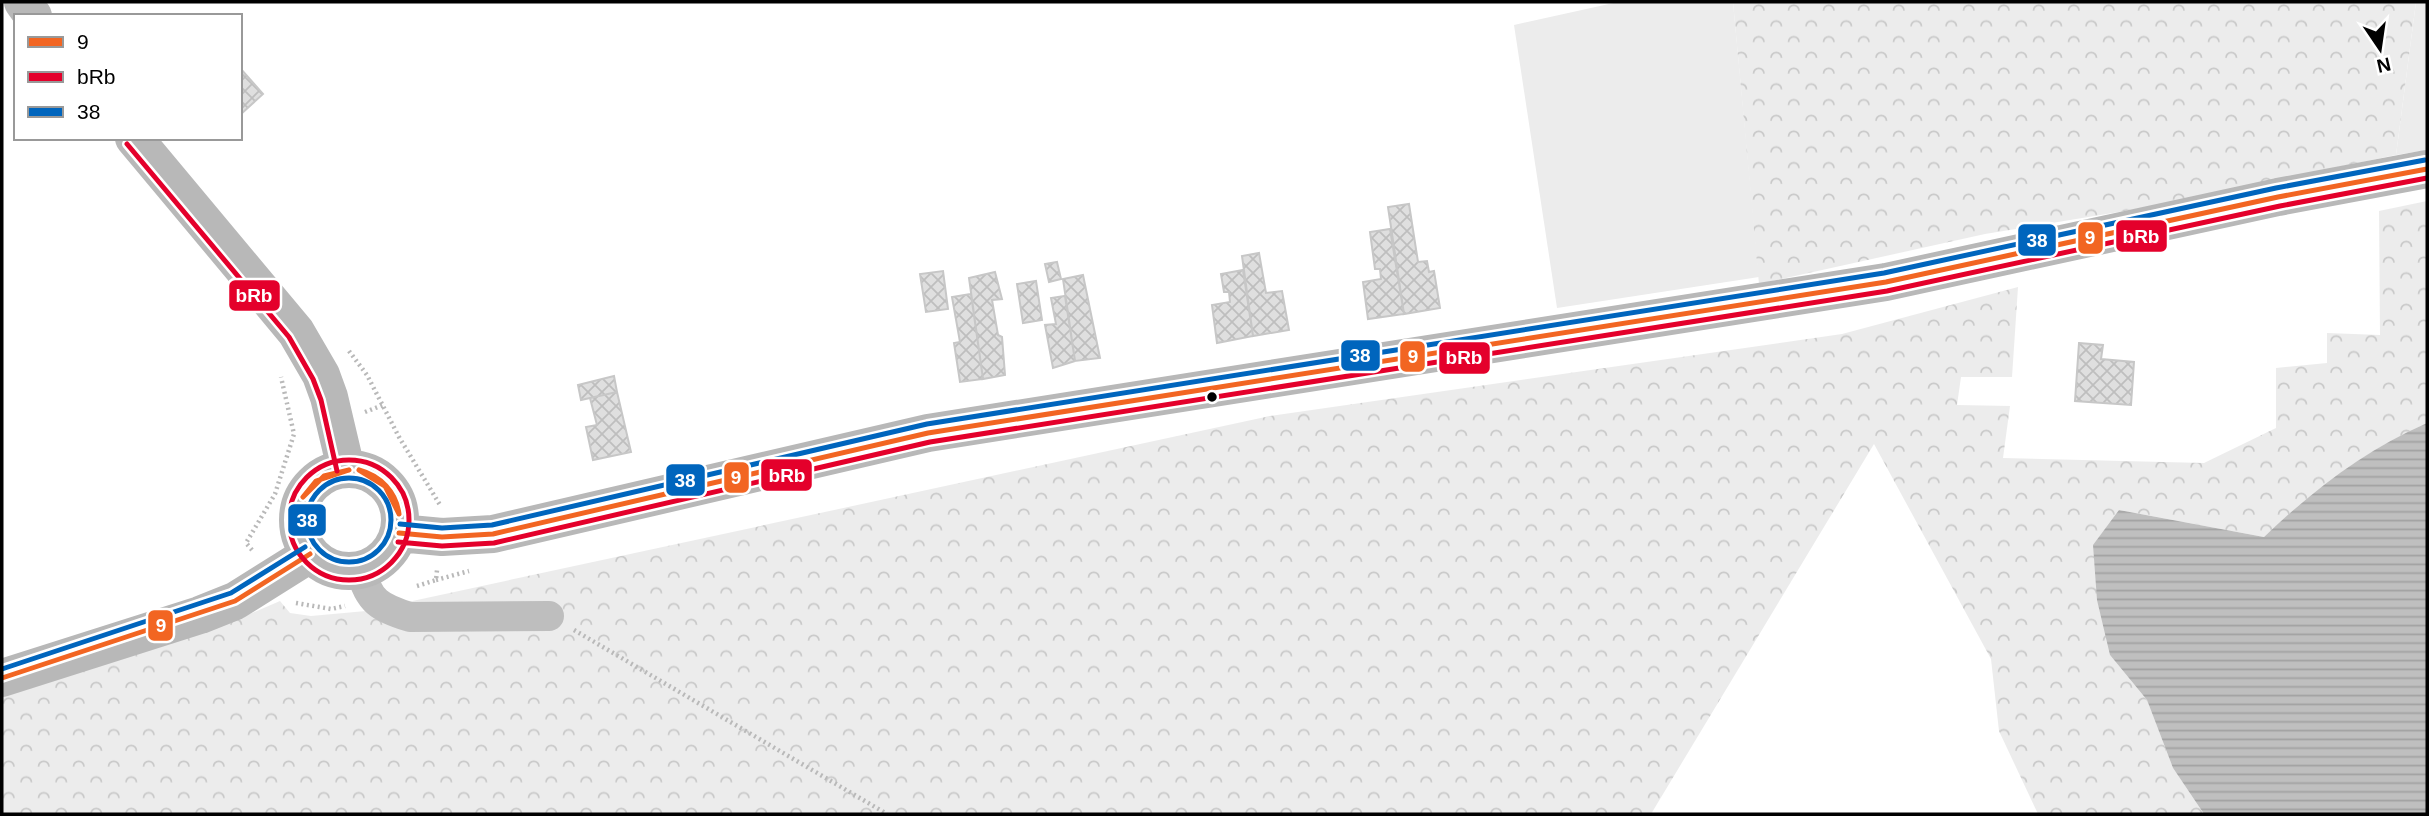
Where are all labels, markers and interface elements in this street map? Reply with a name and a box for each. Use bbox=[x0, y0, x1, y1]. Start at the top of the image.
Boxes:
legend bbox=[14, 14, 242, 140]
north arrow bbox=[2345, 14, 2415, 84]
text: 9 bbox=[77, 30, 89, 53]
text: N bbox=[2375, 53, 2393, 77]
text: bRb bbox=[77, 65, 116, 88]
text: 38 bbox=[77, 100, 100, 123]
line badge: bRb bbox=[2115, 219, 2168, 253]
line badge: 9 bbox=[2077, 221, 2104, 255]
line badge: 38 bbox=[2017, 223, 2057, 257]
text: bRb bbox=[2123, 226, 2159, 247]
text: 9 bbox=[2085, 227, 2095, 248]
text: 38 bbox=[2026, 230, 2048, 251]
line badge: bRb bbox=[228, 279, 281, 312]
text: bRb bbox=[236, 285, 272, 306]
line badge: 38 bbox=[1340, 339, 1381, 372]
line badge: 9 bbox=[1399, 340, 1426, 373]
line badge: bRb bbox=[1438, 341, 1491, 375]
text: 38 bbox=[1349, 345, 1371, 366]
text: 9 bbox=[1408, 346, 1418, 367]
text: bRb bbox=[1446, 347, 1482, 368]
unlabelled marker bbox=[1205, 390, 1219, 404]
line badge: bRb bbox=[760, 458, 813, 492]
line badge: 9 bbox=[723, 461, 750, 494]
line badge: 38 bbox=[665, 463, 706, 497]
text: bRb bbox=[769, 465, 805, 486]
text: 9 bbox=[731, 467, 741, 488]
text: 38 bbox=[674, 470, 696, 491]
line badge: 38 bbox=[287, 503, 327, 537]
text: 38 bbox=[296, 510, 318, 531]
line badge: 9 bbox=[147, 609, 174, 642]
text: 9 bbox=[156, 615, 166, 636]

